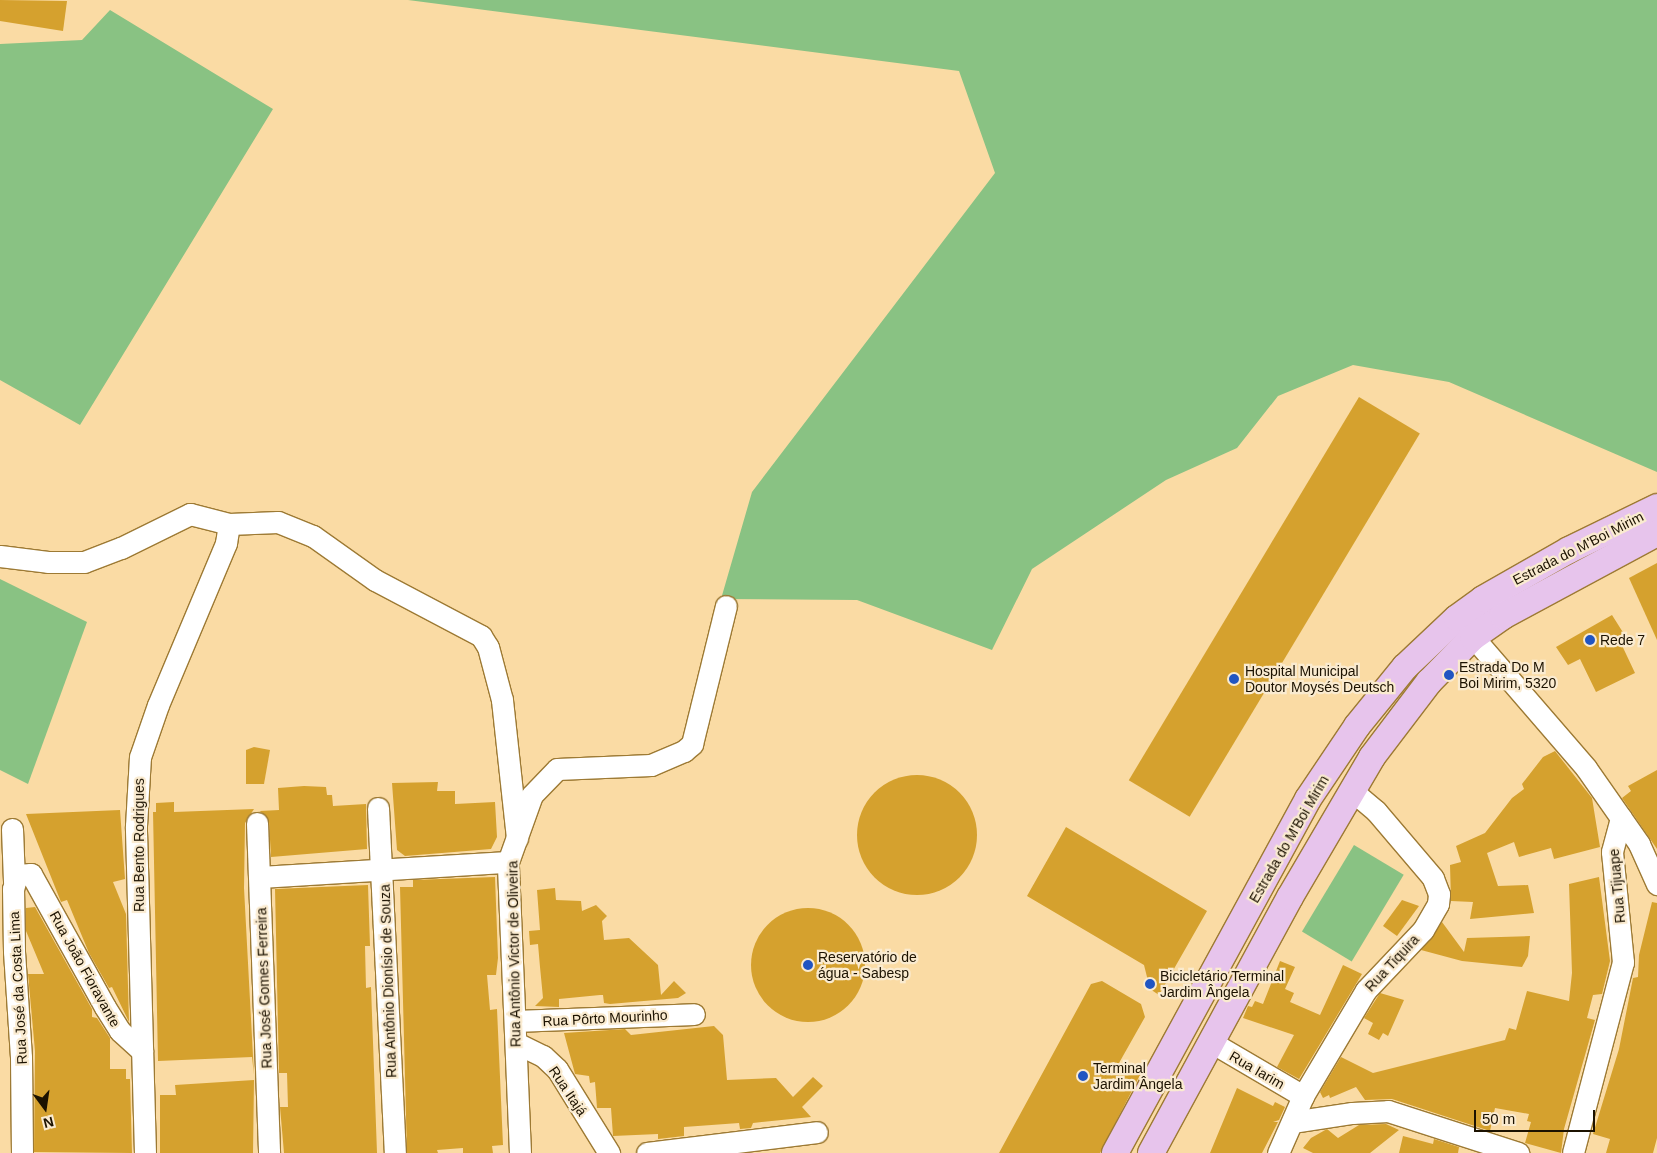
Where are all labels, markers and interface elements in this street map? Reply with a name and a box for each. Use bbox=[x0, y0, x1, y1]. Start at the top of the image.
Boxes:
street label: Estrada do M'Boi Mirim bbox=[1510, 508, 1646, 588]
place label: Rede 7 bbox=[1600, 632, 1645, 648]
marker: Rede 7 bbox=[1584, 634, 1596, 646]
place label: Estrada Do M Boi Mirim, 5320 bbox=[1459, 659, 1556, 692]
place label: Hospital Municipal Doutor Moysés Deutsch bbox=[1245, 663, 1394, 696]
marker: Estrada Do M Boi Mirim, 5320 bbox=[1443, 669, 1455, 681]
marker: Hospital Municipal Doutor Moysés Deutsch bbox=[1227, 672, 1241, 686]
street label: Estrada do M'Boi Mirim bbox=[1246, 772, 1332, 906]
street label: Rua Bento Rodrigues bbox=[131, 778, 147, 912]
street label: Rua Tijuape bbox=[1605, 848, 1629, 924]
street label: Rua Antônio Victor de Oliveira bbox=[504, 860, 524, 1048]
street label: Rua Antônio Dionísio de Souza bbox=[376, 883, 400, 1079]
street label: Rua José Gomes Ferreira bbox=[253, 907, 275, 1069]
street label: Rua João Fioravante bbox=[46, 908, 124, 1030]
street label: Rua José da Costa Lima bbox=[6, 911, 30, 1065]
street label: Rua Tiquira bbox=[1361, 931, 1423, 995]
place label: Reservatório de água - Sabesp bbox=[818, 949, 917, 982]
marker: Reservatório de água - Sabesp bbox=[802, 959, 814, 971]
place label: Bicicletário Terminal Jardim Ângela bbox=[1160, 968, 1284, 1000]
marker: Bicicletário Terminal Jardim Ângela bbox=[1144, 978, 1156, 990]
street label: Rua Pôrto Mourinho bbox=[542, 1006, 668, 1030]
street label: Rua Iarim bbox=[1227, 1048, 1287, 1092]
place label: Terminal Jardim Ângela bbox=[1093, 1060, 1182, 1092]
street label: Rua Itajá bbox=[545, 1063, 591, 1119]
marker: Terminal Jardim Ângela bbox=[1077, 1070, 1089, 1082]
north arrow bbox=[20, 1083, 70, 1133]
scale bar bbox=[1477, 1100, 1598, 1132]
text: 50 m bbox=[1482, 1110, 1515, 1127]
text: N bbox=[42, 1114, 55, 1132]

